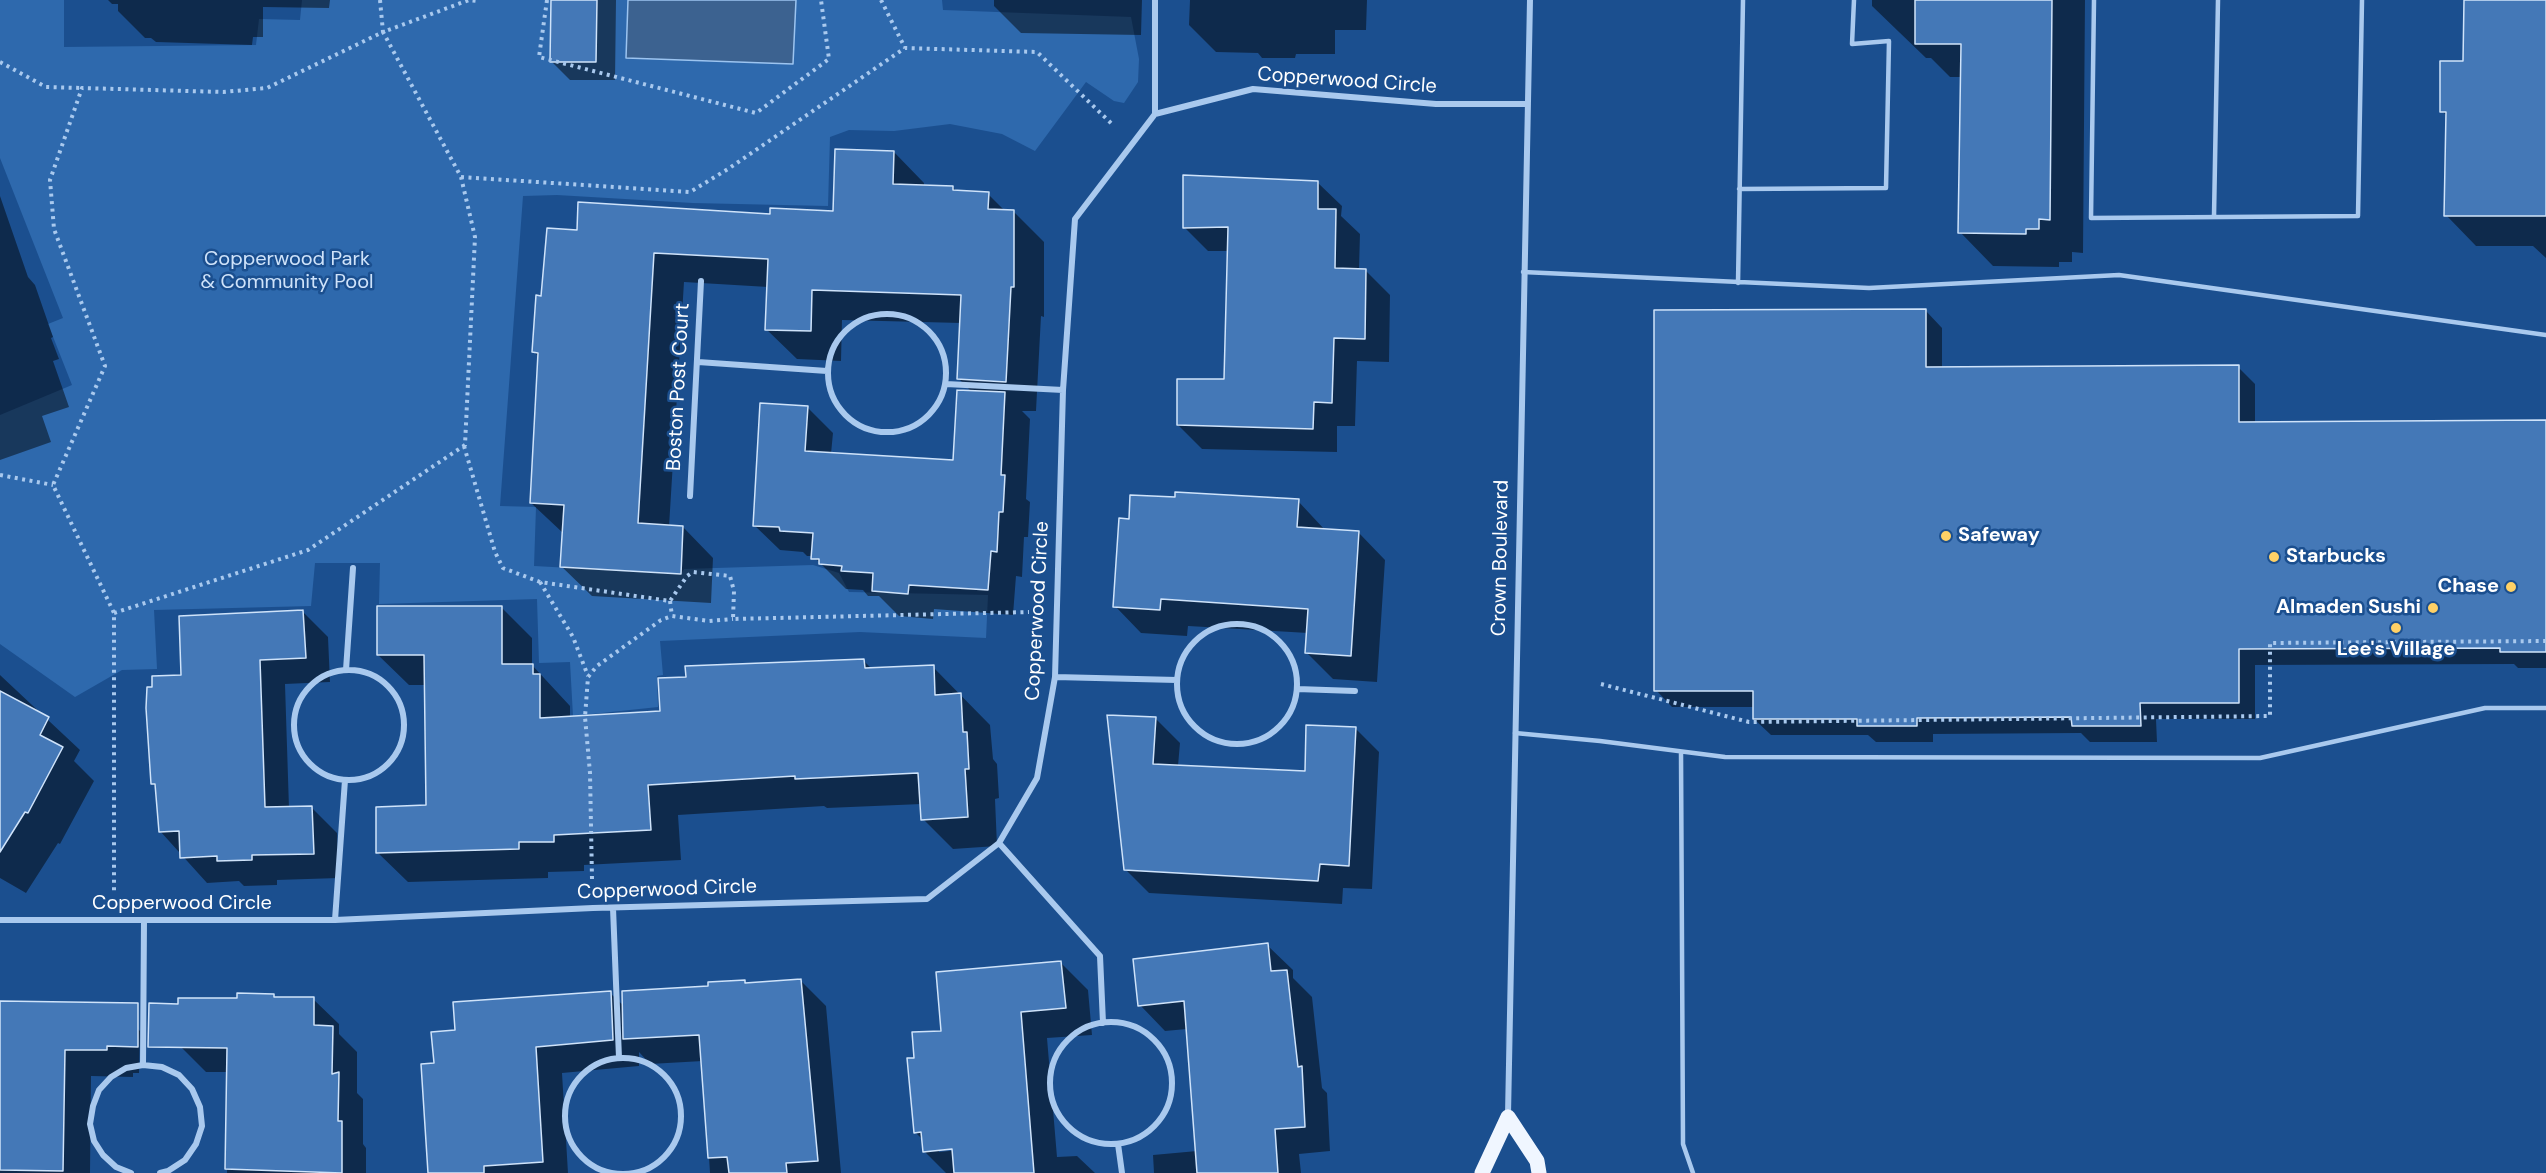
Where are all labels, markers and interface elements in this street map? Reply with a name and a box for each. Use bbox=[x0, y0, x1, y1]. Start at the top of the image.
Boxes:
street label: Copperwood Circle bbox=[1256, 63, 1438, 99]
park label: Copperwood Park & Community Pool bbox=[200, 248, 374, 295]
street label: Boston Post Court bbox=[663, 302, 695, 472]
street label: Crown Boulevard bbox=[1488, 480, 1514, 636]
street label: Copperwood Circle bbox=[1021, 521, 1055, 701]
place label: Safeway bbox=[1958, 524, 2040, 548]
marker: Safeway bbox=[1939, 529, 1953, 543]
place label: Starbucks bbox=[2286, 545, 2386, 569]
marker: Starbucks bbox=[2267, 550, 2281, 564]
place label: Chase bbox=[2437, 575, 2499, 599]
marker: Chase bbox=[2504, 580, 2518, 594]
place label: Almaden Sushi bbox=[2276, 596, 2421, 620]
marker: Almaden Sushi bbox=[2426, 601, 2440, 615]
marker: Lee's Village bbox=[2389, 621, 2403, 635]
place label: Lee's Village bbox=[2337, 638, 2455, 662]
street label: Copperwood Circle bbox=[577, 875, 757, 905]
street label: Copperwood Circle bbox=[92, 892, 272, 916]

